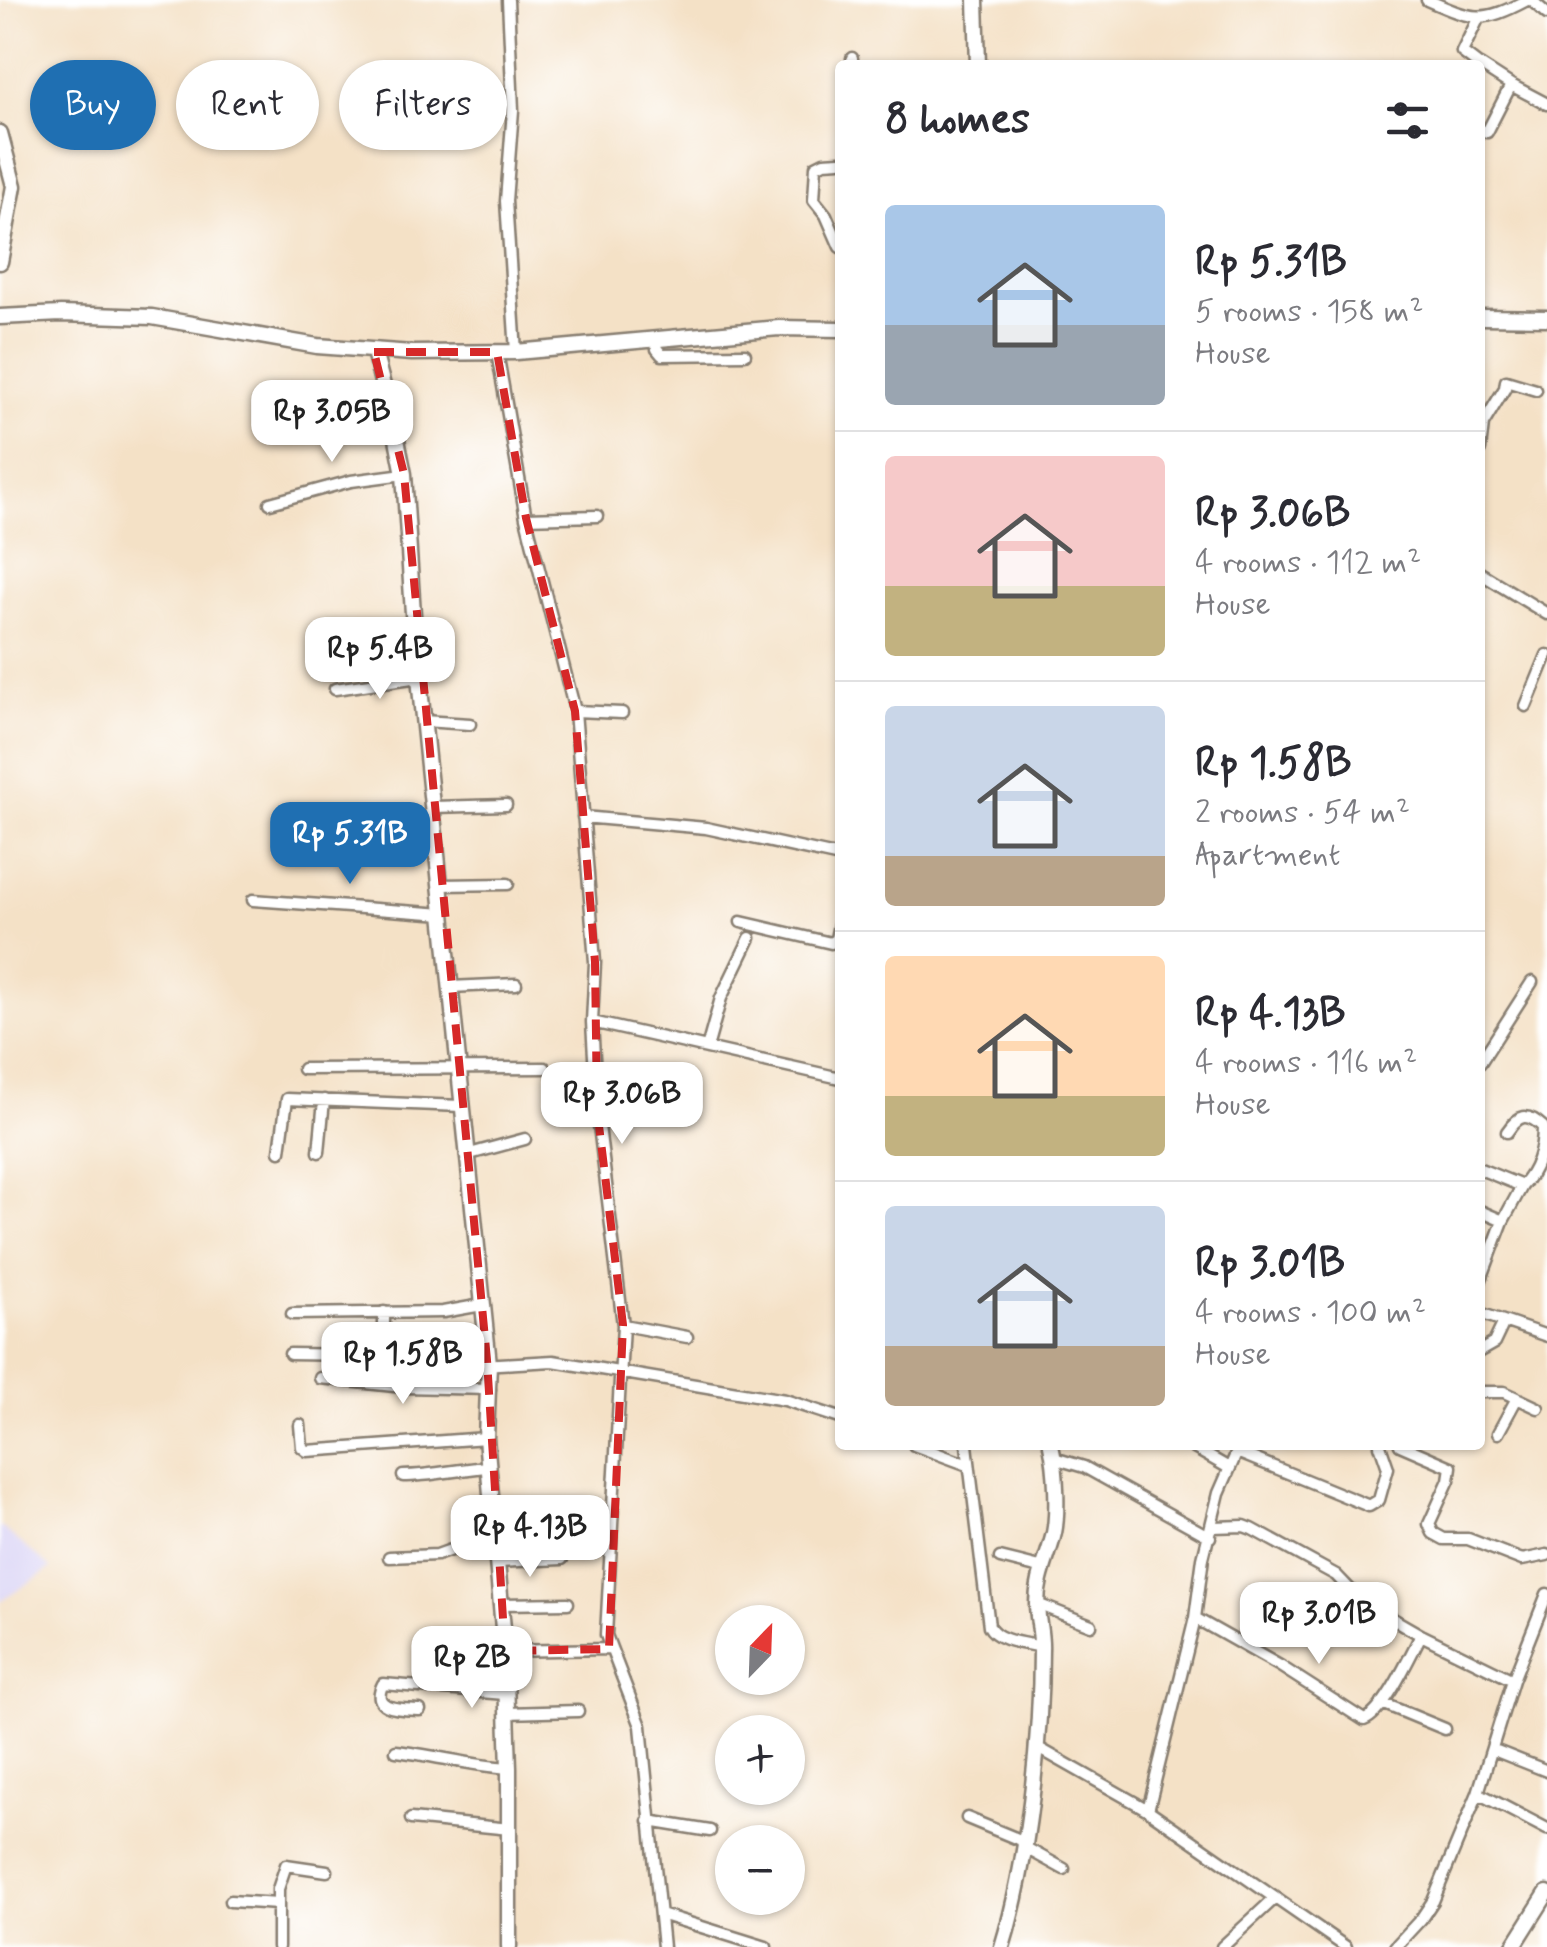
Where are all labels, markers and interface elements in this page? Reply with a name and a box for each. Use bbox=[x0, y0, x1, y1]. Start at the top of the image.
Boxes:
chip: Buy bbox=[30, 60, 156, 150]
chip: Rent bbox=[176, 60, 319, 150]
chip: Filters bbox=[339, 60, 507, 150]
text: 8 homes bbox=[885, 93, 1030, 148]
icon: filters bbox=[1380, 93, 1435, 148]
text: Rp 5.31B bbox=[1195, 236, 1347, 291]
icon: home bbox=[965, 245, 1085, 365]
text: 5 rooms · 158 m² bbox=[1195, 291, 1423, 333]
text: House bbox=[1195, 333, 1271, 375]
pin: Rp 3.05B bbox=[229, 380, 435, 465]
text: Rp 3.05B bbox=[273, 391, 391, 433]
text: Rp 3.06B bbox=[1195, 487, 1350, 542]
icon: home bbox=[965, 496, 1085, 616]
text: 4 rooms · 112 m² bbox=[1195, 542, 1421, 584]
text: House bbox=[1195, 584, 1271, 626]
pin: Rp 5.4B bbox=[288, 617, 472, 702]
text: Rp 5.4B bbox=[327, 628, 433, 670]
text: Rp 1.58B bbox=[1195, 737, 1352, 792]
icon: home bbox=[965, 746, 1085, 866]
text: 2 rooms · 54 m² bbox=[1195, 792, 1410, 834]
pin: Rp 5.31B bbox=[247, 802, 453, 887]
text: Rp 5.31B bbox=[292, 813, 408, 855]
text: Apartment bbox=[1195, 834, 1340, 876]
text: Rp 4.13B bbox=[1195, 987, 1346, 1042]
icon: home bbox=[965, 996, 1085, 1116]
text: 4 rooms · 116 m² bbox=[1195, 1042, 1417, 1084]
pin: Rp 3.06B bbox=[519, 1062, 725, 1147]
text: Rp 3.06B bbox=[563, 1073, 681, 1115]
text: House bbox=[1195, 1084, 1271, 1126]
text: Rp 3.01B bbox=[1195, 1237, 1345, 1292]
icon: home bbox=[965, 1246, 1085, 1366]
text: 4 rooms · 100 m² bbox=[1195, 1292, 1426, 1334]
pin: Rp 1.58B bbox=[300, 1322, 506, 1407]
text: Rp 1.58B bbox=[343, 1333, 463, 1375]
text: House bbox=[1195, 1334, 1271, 1376]
pin: Rp 4.13B bbox=[427, 1495, 633, 1580]
text: Rp 4.13B bbox=[473, 1506, 587, 1548]
pin: Rp 3.01B bbox=[1216, 1582, 1422, 1667]
text: Rp 3.01B bbox=[1262, 1593, 1376, 1635]
north arrow bbox=[715, 1605, 805, 1695]
map controls bbox=[715, 1605, 805, 1915]
pin: Rp 2B bbox=[402, 1626, 542, 1711]
text: Rp 2B bbox=[433, 1637, 511, 1679]
button: + bbox=[715, 1715, 805, 1805]
button: − bbox=[715, 1825, 805, 1915]

